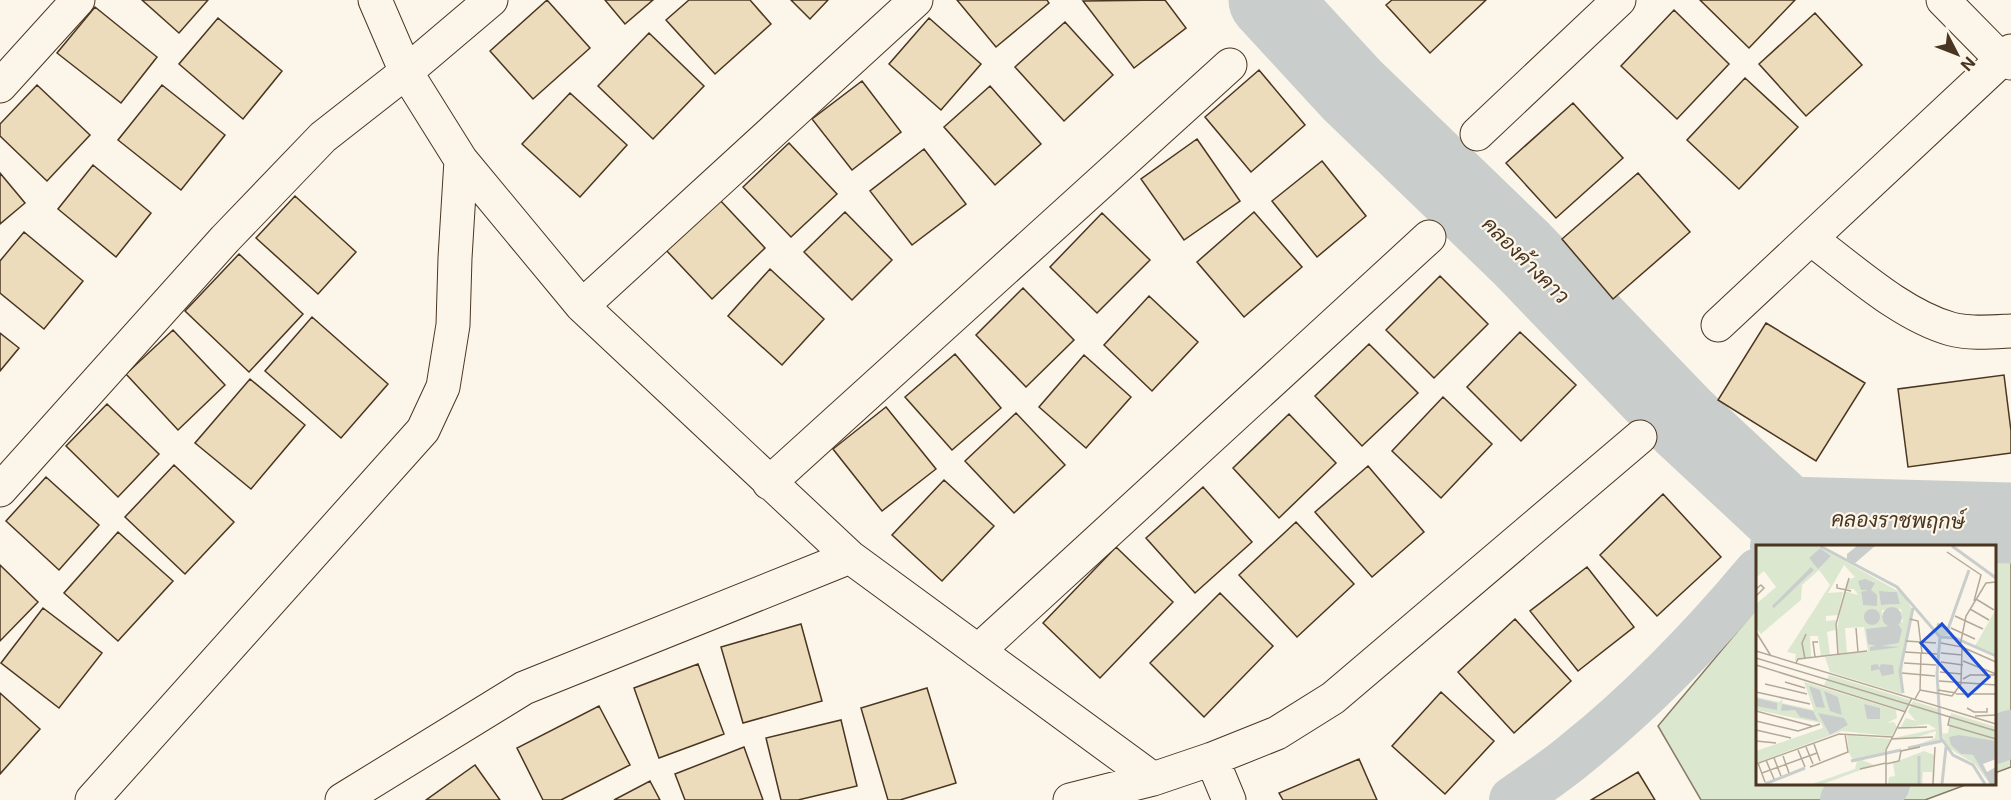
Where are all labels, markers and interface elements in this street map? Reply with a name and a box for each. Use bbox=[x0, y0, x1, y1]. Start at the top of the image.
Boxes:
north arrow bbox=[1927, 24, 1987, 84]
text: N bbox=[1957, 53, 1980, 75]
water label: คลองค้างคาว bbox=[1477, 211, 1575, 309]
water label: คลองราชพฤกษ์ bbox=[1831, 505, 1968, 534]
inset map bbox=[1756, 545, 1996, 785]

